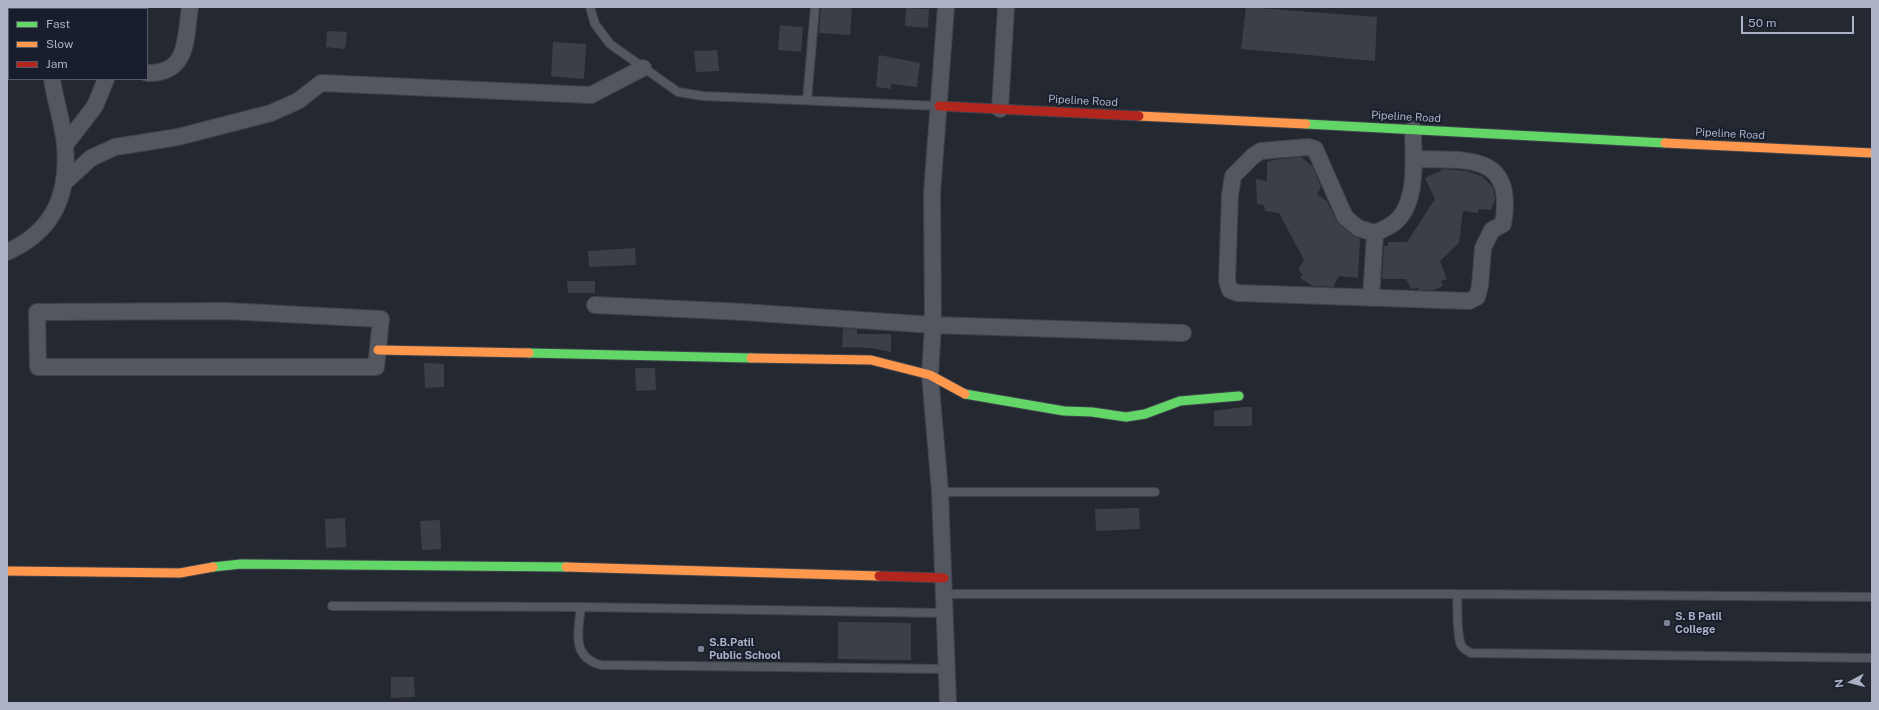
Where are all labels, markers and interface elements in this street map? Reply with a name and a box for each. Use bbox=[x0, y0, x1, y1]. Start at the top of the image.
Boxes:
legend bbox=[8, 8, 148, 80]
scale bar bbox=[1743, 8, 1856, 34]
text: 50 m bbox=[1748, 16, 1776, 30]
text: Fast bbox=[46, 17, 70, 31]
text: Slow bbox=[46, 37, 73, 51]
text: Jam bbox=[46, 57, 68, 71]
street label: Pipeline Road bbox=[1048, 93, 1118, 109]
street label: Pipeline Road bbox=[1371, 109, 1441, 125]
street label: Pipeline Road bbox=[1695, 126, 1765, 142]
place label: S. B Patil College bbox=[1675, 610, 1722, 636]
marker: S. B Patil College bbox=[1662, 618, 1672, 628]
place label: S.B.Patil Public School bbox=[709, 636, 781, 662]
marker: S.B.Patil Public School bbox=[696, 644, 706, 654]
north arrow bbox=[1831, 662, 1871, 702]
text: N bbox=[1833, 678, 1846, 688]

